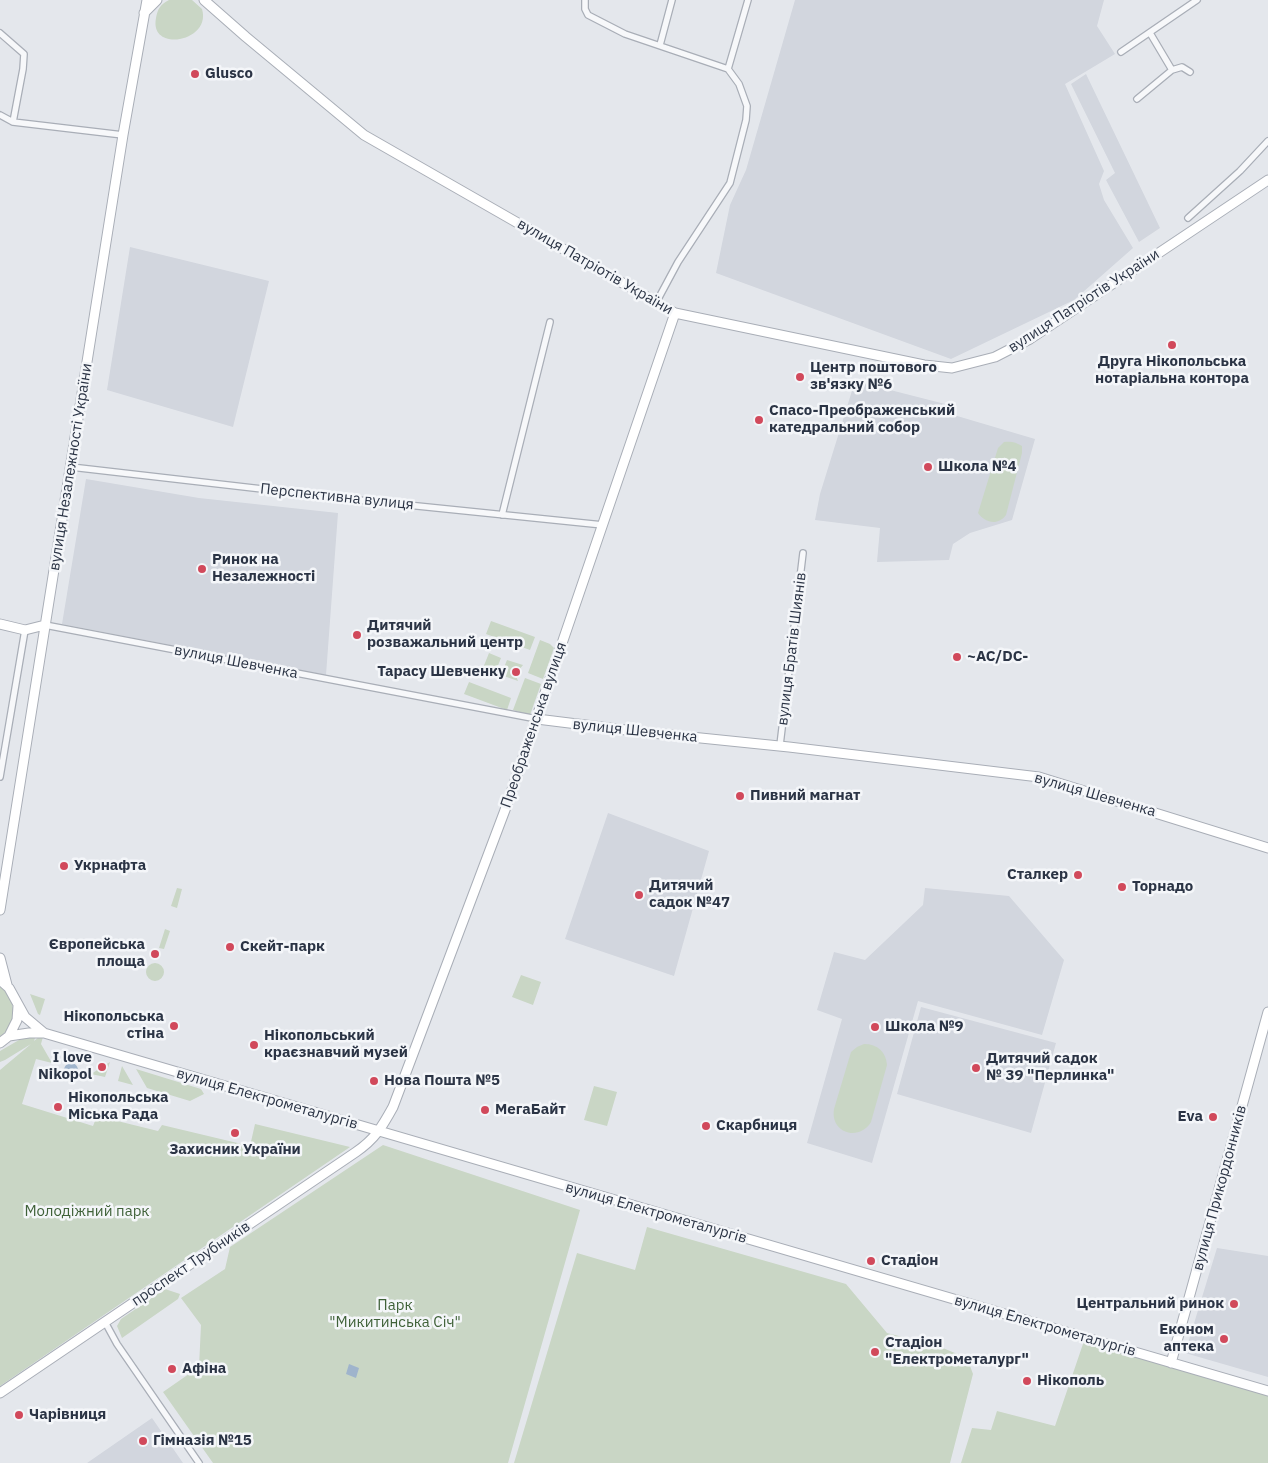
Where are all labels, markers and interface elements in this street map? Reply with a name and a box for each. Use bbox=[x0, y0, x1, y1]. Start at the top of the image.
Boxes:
place label: Glusco bbox=[205, 65, 253, 83]
marker: Glusco bbox=[189, 68, 201, 80]
street label: вулиця Патріотів України bbox=[514, 215, 676, 319]
street label: вулиця Патріотів України bbox=[1005, 245, 1163, 357]
marker: Друга Нікопольська нотаріальна контора bbox=[1166, 339, 1178, 351]
place label: Друга Нікопольська нотаріальна контора bbox=[1095, 353, 1249, 388]
place label: Центр поштового зв'язку №6 bbox=[810, 359, 937, 394]
street label: вулиця Незалежності України bbox=[46, 362, 96, 572]
marker: Центр поштового зв'язку №6 bbox=[794, 371, 806, 383]
place label: Спасо-Преображенський катедральний собор bbox=[769, 402, 955, 437]
marker: Спасо-Преображенський катедральний собор bbox=[753, 414, 765, 426]
place label: Школа №4 bbox=[938, 458, 1017, 476]
marker: Школа №4 bbox=[922, 461, 934, 473]
street label: Перспективна вулиця bbox=[259, 480, 415, 514]
place label: Ринок на Незалежності bbox=[212, 551, 315, 586]
marker: Ринок на Незалежності bbox=[196, 563, 208, 575]
street label: вулиця Братів Шиянів bbox=[774, 571, 810, 727]
place label: Дитячий розважальний центр bbox=[367, 617, 523, 652]
marker: Дитячий розважальний центр bbox=[351, 629, 363, 641]
street label: Преображенська вулиця bbox=[497, 640, 571, 810]
street label: вулиця Шевченка bbox=[173, 641, 299, 683]
place label: ~AC/DC- bbox=[967, 648, 1028, 666]
marker: ~AC/DC- bbox=[951, 651, 963, 663]
place label: Тарасу Шевченку bbox=[377, 663, 506, 681]
marker: Тарасу Шевченку bbox=[510, 666, 522, 678]
street label: вулиця Шевченка bbox=[572, 715, 698, 747]
street label: вулиця Шевченка bbox=[1032, 769, 1158, 821]
place label: Пивний магнат bbox=[750, 787, 860, 805]
marker: Пивний магнат bbox=[734, 790, 746, 802]
place label: Укрнафта bbox=[74, 857, 146, 875]
marker: Укрнафта bbox=[58, 860, 70, 872]
place label: Сталкер bbox=[1007, 866, 1068, 884]
marker: Сталкер bbox=[1072, 869, 1084, 881]
place label: Дитячий садок №47 bbox=[649, 877, 730, 912]
place label: Торнадо bbox=[1132, 878, 1193, 896]
marker: Торнадо bbox=[1116, 881, 1128, 893]
marker: Дитячий садок №47 bbox=[633, 889, 645, 901]
place label: Європейська площа bbox=[49, 936, 145, 971]
place label: Скейт-парк bbox=[240, 938, 325, 956]
marker: Скейт-парк bbox=[224, 941, 236, 953]
marker: Європейська площа bbox=[149, 948, 161, 960]
place label: Нікопольська стіна bbox=[63, 1008, 164, 1043]
place label: Школа №9 bbox=[885, 1018, 964, 1036]
marker: Нікопольська стіна bbox=[168, 1020, 180, 1032]
marker: Школа №9 bbox=[869, 1021, 881, 1033]
place label: Нiкопольський краєзнавчий музей bbox=[264, 1027, 408, 1062]
marker: Нiкопольський краєзнавчий музей bbox=[248, 1039, 260, 1051]
place label: I love Nikopol bbox=[38, 1049, 92, 1084]
place label: Дитячий садок № 39 "Перлинка" bbox=[986, 1050, 1114, 1085]
marker: I love Nikopol bbox=[96, 1061, 108, 1073]
marker: Дитячий садок № 39 "Перлинка" bbox=[970, 1062, 982, 1074]
street label: вулиця Електрометалургів bbox=[174, 1064, 360, 1134]
place label: Нова Пошта №5 bbox=[384, 1072, 500, 1090]
marker: Нова Пошта №5 bbox=[368, 1075, 380, 1087]
place label: Нiкопольська Міська Рада bbox=[68, 1089, 169, 1124]
marker: Нiкопольська Міська Рада bbox=[52, 1101, 64, 1113]
place label: МегаБайт bbox=[495, 1101, 566, 1119]
street label: вулиця Прикордонників bbox=[1189, 1103, 1251, 1273]
marker: МегаБайт bbox=[479, 1104, 491, 1116]
place label: Eva bbox=[1177, 1108, 1203, 1126]
marker: Eva bbox=[1207, 1111, 1219, 1123]
place label: Скарбниця bbox=[716, 1117, 797, 1135]
marker: Скарбниця bbox=[700, 1120, 712, 1132]
marker: Захисник України bbox=[229, 1127, 241, 1139]
place label: Захисник України bbox=[169, 1141, 301, 1159]
street label: вулиця Електрометалургів bbox=[563, 1178, 749, 1248]
park label: Молодіжний парк bbox=[24, 1203, 150, 1221]
street label: проспект Трубників bbox=[128, 1218, 254, 1310]
place label: Стадіон bbox=[881, 1252, 938, 1270]
marker: Стадіон bbox=[865, 1255, 877, 1267]
street label: вулиця Електрометалургів bbox=[952, 1291, 1138, 1361]
place label: Центральний ринок bbox=[1076, 1295, 1224, 1313]
park label: Парк "Микитинська Січ" bbox=[329, 1297, 461, 1332]
marker: Центральний ринок bbox=[1228, 1298, 1240, 1310]
place label: Економ аптека bbox=[1159, 1321, 1214, 1356]
marker: Економ аптека bbox=[1218, 1333, 1230, 1345]
place label: Стадіон "Електрометалург" bbox=[885, 1334, 1029, 1369]
marker: Стадіон "Електрометалург" bbox=[869, 1346, 881, 1358]
place label: Афіна bbox=[182, 1360, 226, 1378]
marker: Афіна bbox=[166, 1363, 178, 1375]
place label: Нікополь bbox=[1037, 1372, 1104, 1390]
marker: Нікополь bbox=[1021, 1375, 1033, 1387]
place label: Чарівниця bbox=[29, 1406, 106, 1424]
marker: Чарівниця bbox=[13, 1409, 25, 1421]
place label: Гімназія №15 bbox=[153, 1432, 252, 1450]
marker: Гімназія №15 bbox=[137, 1435, 149, 1447]

